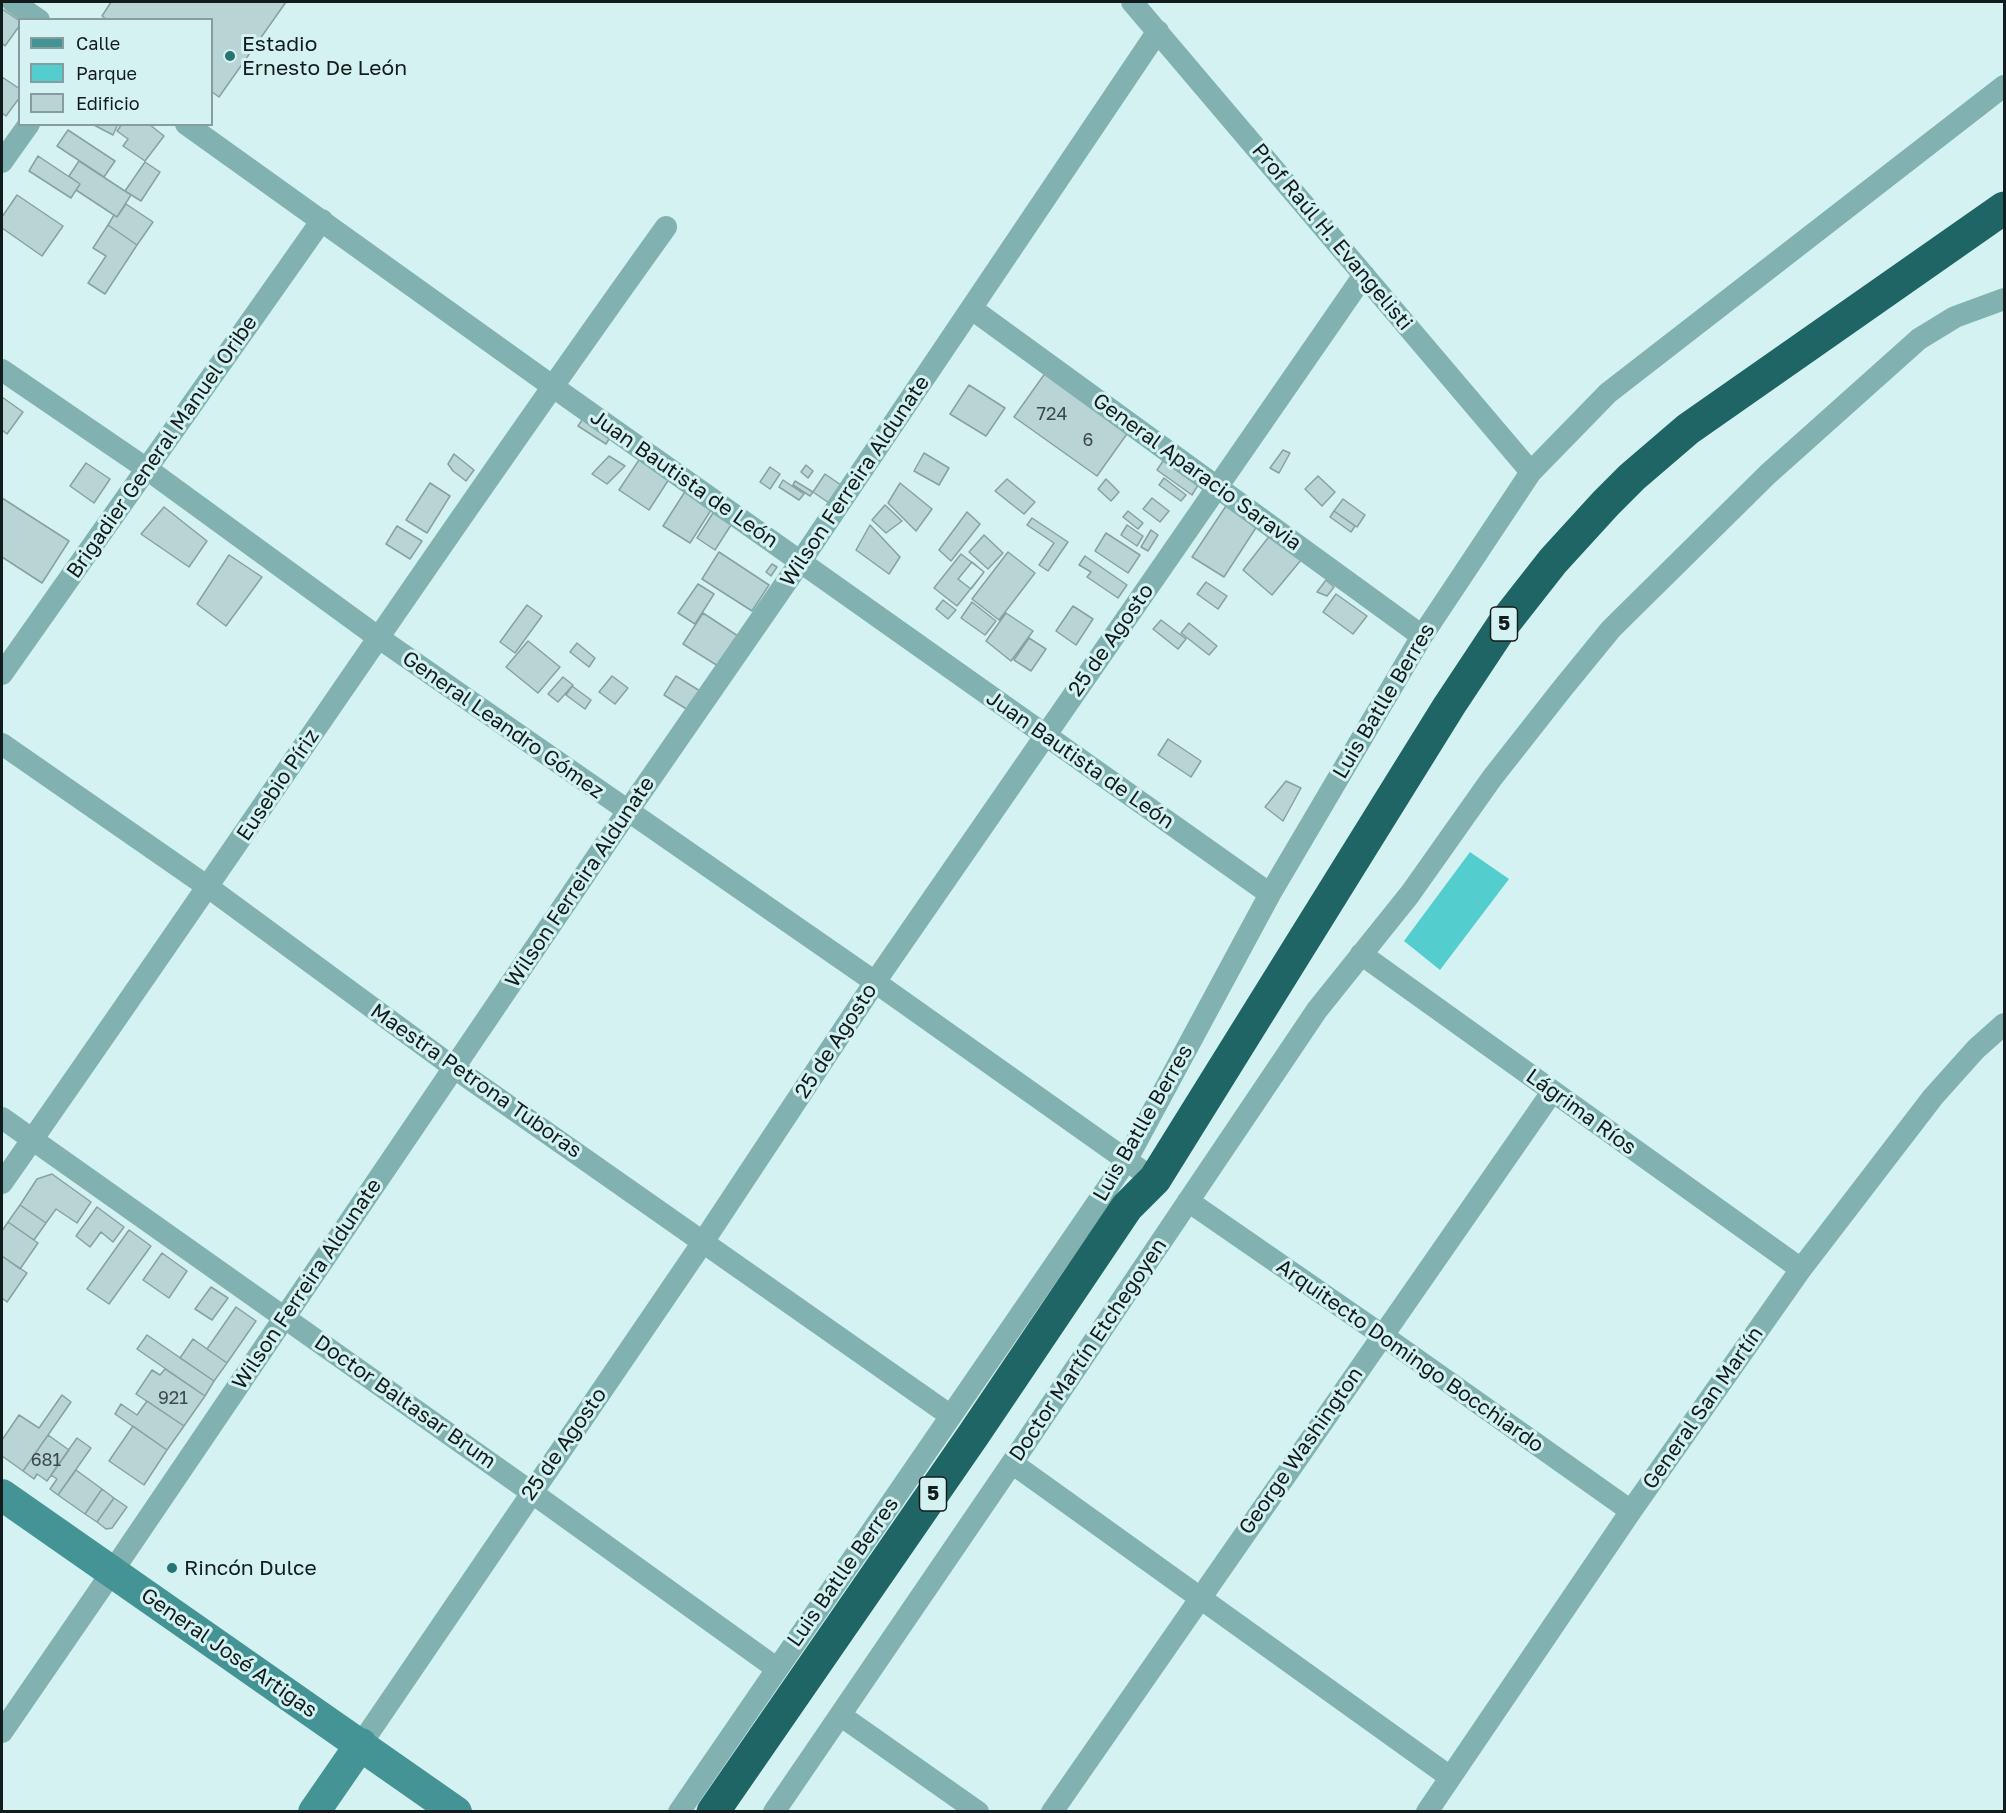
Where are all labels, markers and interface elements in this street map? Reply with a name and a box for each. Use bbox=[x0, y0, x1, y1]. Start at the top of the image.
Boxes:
legend bbox=[18, 18, 213, 126]
place label: Estadio Ernesto De León bbox=[242, 31, 407, 81]
text: Calle bbox=[76, 32, 120, 54]
marker: Estadio Ernesto De León bbox=[223, 49, 237, 63]
text: Parque bbox=[76, 62, 137, 84]
text: Edificio bbox=[76, 92, 140, 114]
street label: Prof Raúl H. Evangelisti bbox=[1246, 138, 1418, 336]
street label: Brigadier General Manuel Oribe bbox=[61, 311, 263, 583]
street label: Wilson Ferreira Aldunate bbox=[775, 371, 935, 591]
street label: General Aparacio Saravia bbox=[1088, 388, 1306, 556]
house number: 724 bbox=[1037, 403, 1067, 425]
street label: Juan Bautista de León bbox=[585, 405, 783, 553]
house number: 6 bbox=[1083, 429, 1093, 451]
street label: 25 de Agosto bbox=[1063, 579, 1159, 701]
road number: 5 bbox=[1490, 607, 1518, 641]
street label: Luis Batlle Berres bbox=[1328, 619, 1440, 783]
street label: General Leandro Gómez bbox=[397, 646, 609, 804]
street label: Juan Bautista de León bbox=[981, 686, 1179, 834]
street label: Eusebio Píriz bbox=[231, 724, 325, 846]
street label: Wilson Ferreira Aldunate bbox=[500, 772, 660, 992]
street label: 25 de Agosto bbox=[790, 979, 882, 1103]
street label: Maestra Petrona Tuboras bbox=[366, 998, 586, 1164]
street label: Luis Batlle Berres bbox=[1088, 1040, 1198, 1206]
street label: Lágrima Ríos bbox=[1521, 1064, 1641, 1160]
street label: Wilson Ferreira Aldunate bbox=[227, 1174, 387, 1394]
street label: Doctor Martín Etchegoyen bbox=[1004, 1234, 1172, 1466]
street label: Arquitecto Domingo Bocchiardo bbox=[1272, 1254, 1548, 1458]
street label: General San Martín bbox=[1637, 1322, 1769, 1494]
street label: Doctor Baltasar Brum bbox=[309, 1330, 501, 1474]
street label: George Washington bbox=[1234, 1362, 1368, 1540]
street label: 25 de Agosto bbox=[516, 1383, 612, 1505]
house number: 921 bbox=[158, 1387, 188, 1409]
house number: 681 bbox=[31, 1449, 61, 1471]
road number: 5 bbox=[920, 1477, 946, 1511]
street label: Luis Batlle Berres bbox=[782, 1492, 904, 1652]
place label: Rincón Dulce bbox=[184, 1555, 317, 1581]
marker: Rincón Dulce bbox=[165, 1561, 179, 1575]
street label: General José Artigas bbox=[136, 1583, 322, 1723]

